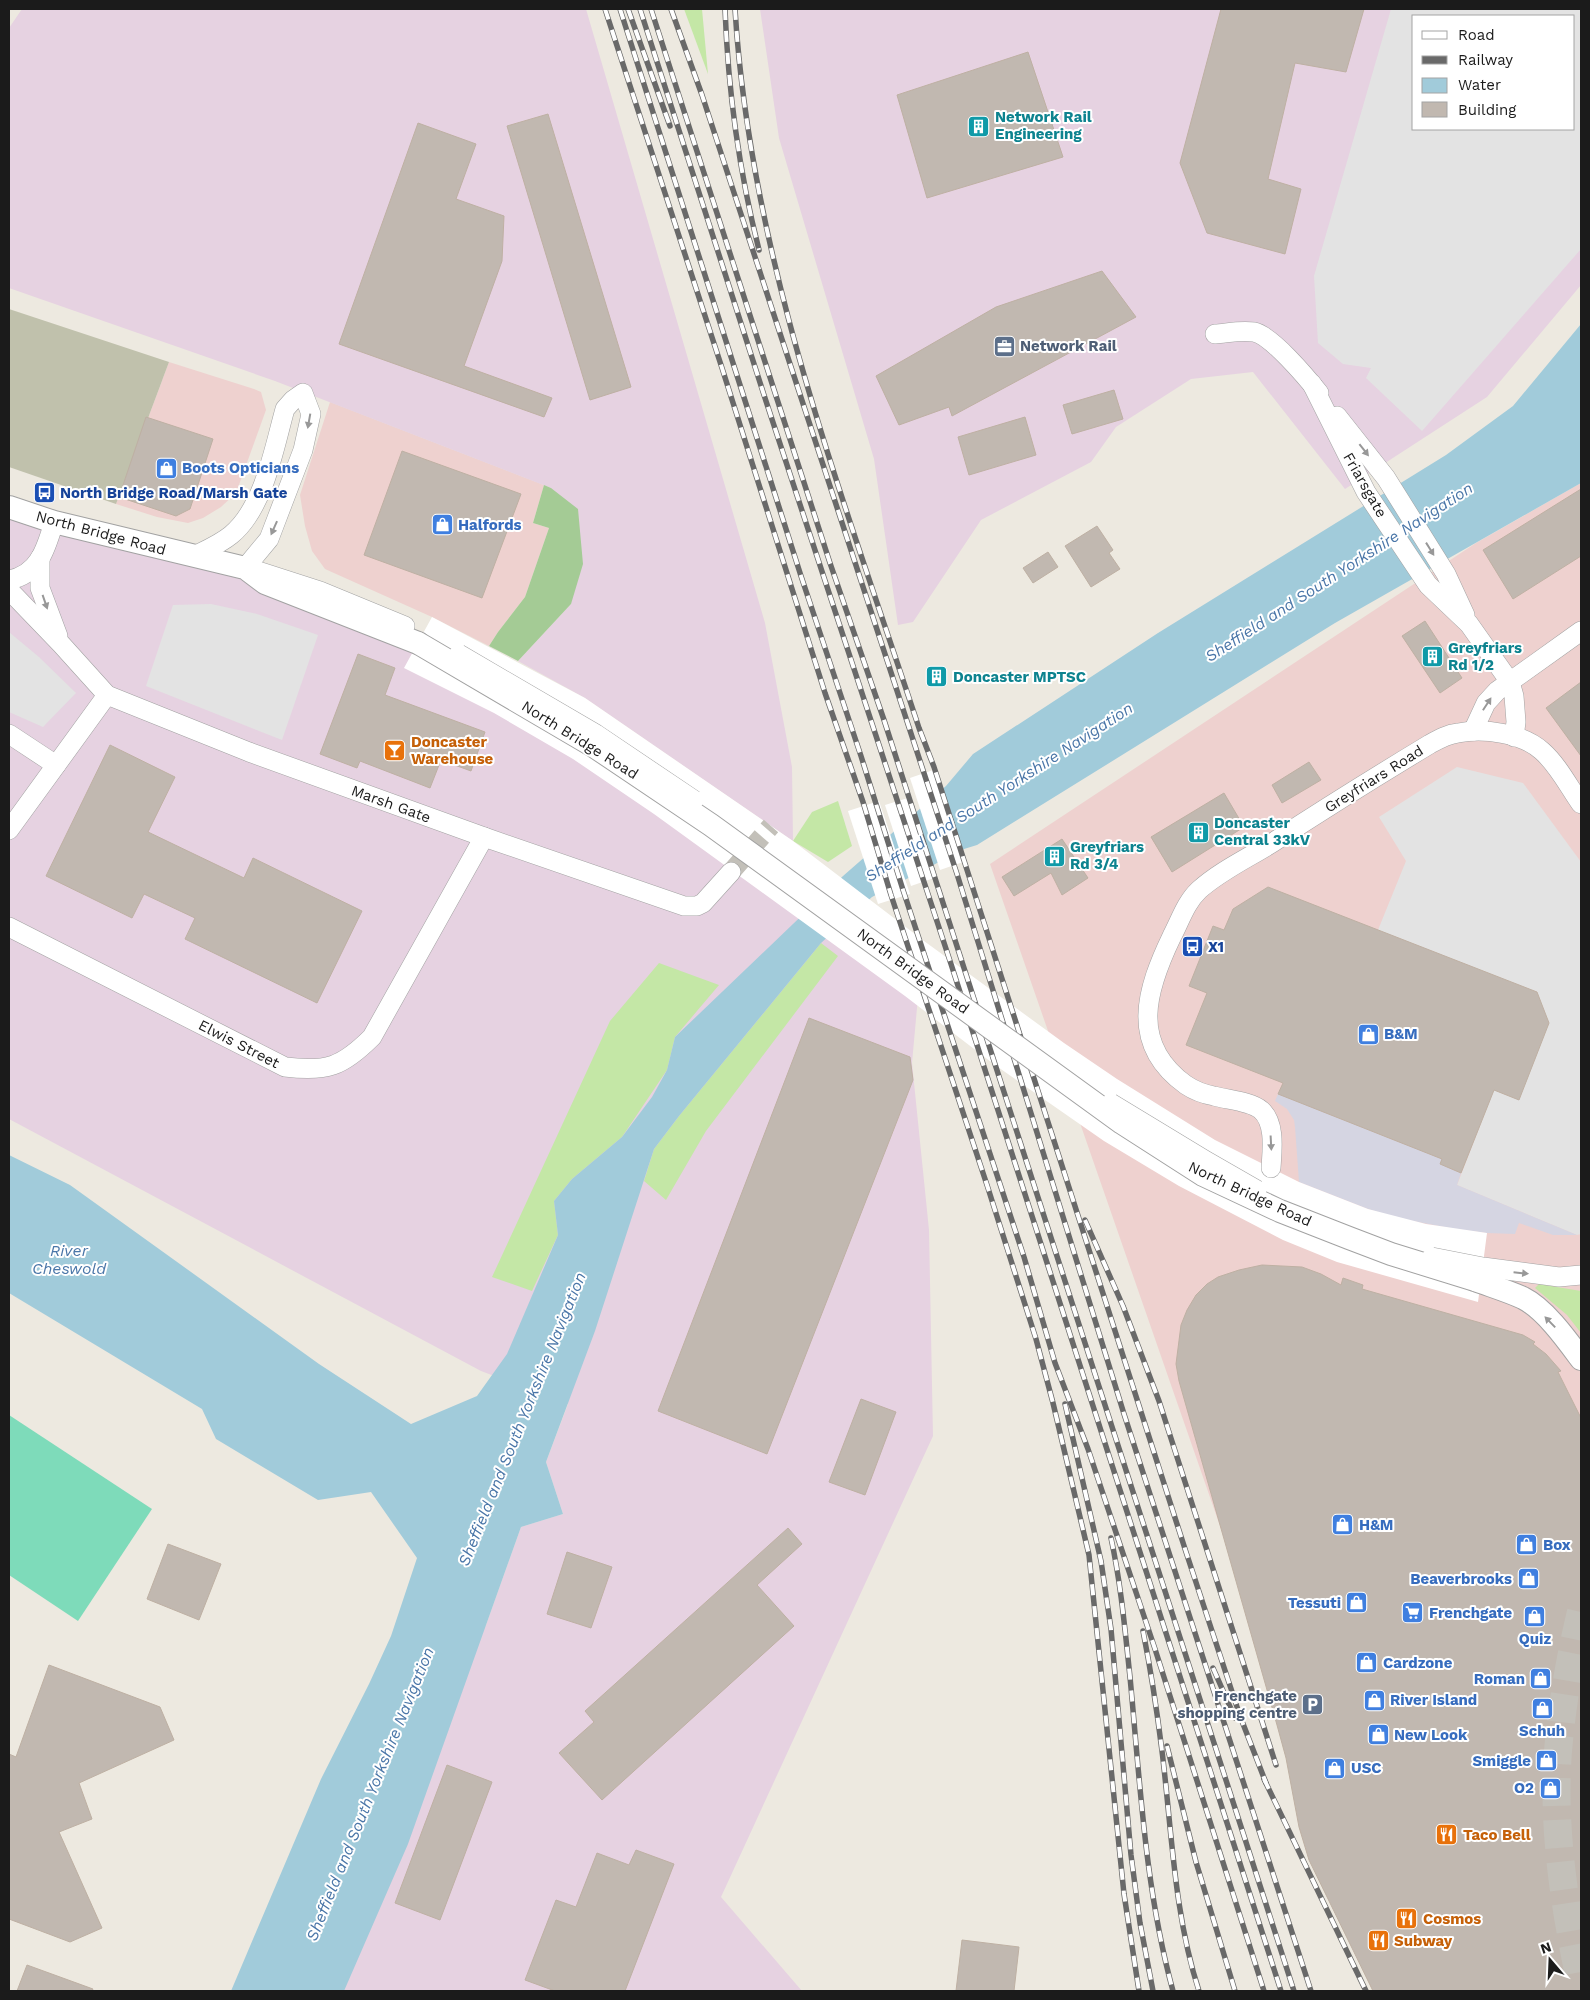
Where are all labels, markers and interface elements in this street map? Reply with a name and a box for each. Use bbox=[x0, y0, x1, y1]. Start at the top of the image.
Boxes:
legend bbox=[1412, 15, 1575, 130]
text: Road bbox=[1458, 26, 1495, 44]
text: Railway bbox=[1458, 51, 1513, 69]
text: Water bbox=[1458, 76, 1501, 94]
text: Building bbox=[1458, 101, 1516, 119]
place label: Network Rail Engineering bbox=[995, 108, 1092, 143]
building icon: Network Rail Engineering bbox=[967, 114, 991, 138]
office icon: Network Rail bbox=[992, 334, 1016, 358]
place label: Network Rail bbox=[1020, 337, 1117, 355]
one-way arrow bbox=[304, 414, 312, 430]
one-way arrow bbox=[1358, 443, 1369, 456]
street label: Friarsgate bbox=[1339, 449, 1391, 521]
shop icon: Boots Opticians bbox=[154, 456, 178, 480]
place label: Boots Opticians bbox=[182, 459, 299, 477]
water label: Sheffield and South Yorkshire Navigation bbox=[1202, 478, 1476, 666]
bus stop icon: North Bridge Road/Marsh Gate bbox=[32, 481, 56, 505]
place label: North Bridge Road/Marsh Gate bbox=[60, 484, 288, 502]
street label: North Bridge Road bbox=[34, 507, 168, 559]
shop icon: Halfords bbox=[430, 513, 454, 537]
place label: Halfords bbox=[458, 516, 522, 534]
one-way arrow bbox=[269, 521, 277, 535]
one-way arrow bbox=[1426, 542, 1435, 556]
one-way arrow bbox=[41, 595, 49, 610]
place label: Greyfriars Rd 1/2 bbox=[1448, 639, 1522, 674]
building icon: Greyfriars Rd 1/2 bbox=[1420, 645, 1444, 669]
building icon: Doncaster MPTSC bbox=[925, 665, 949, 689]
place label: Doncaster MPTSC bbox=[953, 668, 1086, 686]
street label: North Bridge Road bbox=[518, 697, 642, 783]
one-way arrow bbox=[1483, 697, 1492, 710]
water label: Sheffield and South Yorkshire Navigation bbox=[862, 698, 1136, 886]
place label: Doncaster Warehouse bbox=[411, 733, 494, 768]
bar icon: Doncaster Warehouse bbox=[383, 739, 407, 763]
street label: Greyfriars Road bbox=[1321, 742, 1427, 816]
street label: Marsh Gate bbox=[349, 781, 433, 827]
place label: Doncaster Central 33kV bbox=[1214, 814, 1311, 849]
building icon: Doncaster Central 33kV bbox=[1186, 820, 1210, 844]
place label: Greyfriars Rd 3/4 bbox=[1070, 838, 1144, 873]
building icon: Greyfriars Rd 3/4 bbox=[1042, 844, 1066, 868]
street label: North Bridge Road bbox=[854, 924, 972, 1018]
bus stop icon: X1 bbox=[1180, 935, 1204, 959]
place label: X1 bbox=[1208, 938, 1224, 956]
street label: Elwis Street bbox=[195, 1016, 283, 1072]
shop icon: B&M bbox=[1356, 1022, 1380, 1046]
place label: B&M bbox=[1384, 1025, 1418, 1043]
one-way arrow bbox=[1268, 1135, 1276, 1151]
street label: North Bridge Road bbox=[1186, 1158, 1314, 1230]
water label: River Cheswold bbox=[32, 1241, 107, 1278]
water label: Sheffield and South Yorkshire Navigation bbox=[454, 1269, 590, 1569]
one-way arrow bbox=[1513, 1269, 1529, 1277]
one-way arrow bbox=[1544, 1316, 1556, 1328]
shop icon: H&M bbox=[1331, 1513, 1355, 1537]
place label: H&M bbox=[1359, 1516, 1393, 1534]
shop icon: Box bbox=[1515, 1533, 1539, 1557]
place label: Box bbox=[1543, 1536, 1571, 1554]
shop icon: Beaverbrooks bbox=[1516, 1567, 1540, 1591]
place label: Beaverbrooks bbox=[1410, 1570, 1512, 1588]
shop icon: Tessuti bbox=[1345, 1591, 1369, 1615]
place label: Tessuti bbox=[1288, 1594, 1341, 1612]
supermarket icon: Frenchgate bbox=[1401, 1601, 1425, 1625]
place label: Frenchgate bbox=[1429, 1604, 1512, 1622]
shop icon: Quiz bbox=[1523, 1604, 1547, 1628]
place label: Quiz bbox=[1519, 1630, 1551, 1648]
water label: Sheffield and South Yorkshire Navigation bbox=[302, 1644, 438, 1944]
shop icon: Cardzone bbox=[1355, 1651, 1379, 1675]
place label: Cardzone bbox=[1383, 1654, 1453, 1672]
shop icon: Roman bbox=[1529, 1667, 1553, 1691]
place label: Roman bbox=[1474, 1670, 1525, 1688]
place label: Frenchgate shopping centre bbox=[1178, 1687, 1297, 1722]
shop icon: River Island bbox=[1362, 1688, 1386, 1712]
place label: River Island bbox=[1390, 1691, 1477, 1709]
parking icon: Frenchgate shopping centre bbox=[1301, 1693, 1325, 1717]
shop icon: Schuh bbox=[1530, 1696, 1554, 1720]
place label: Schuh bbox=[1519, 1722, 1565, 1740]
shop icon: New Look bbox=[1366, 1723, 1390, 1747]
place label: New Look bbox=[1394, 1726, 1468, 1744]
shop icon: Smiggle bbox=[1535, 1749, 1559, 1773]
place label: Smiggle bbox=[1472, 1752, 1531, 1770]
shop icon: USC bbox=[1323, 1756, 1347, 1780]
place label: USC bbox=[1351, 1759, 1382, 1777]
shop icon: O2 bbox=[1538, 1776, 1562, 1800]
place label: O2 bbox=[1514, 1779, 1534, 1797]
restaurant icon: Taco Bell bbox=[1435, 1823, 1459, 1847]
place label: Taco Bell bbox=[1463, 1826, 1531, 1844]
restaurant icon: Cosmos bbox=[1395, 1907, 1419, 1931]
place label: Cosmos bbox=[1423, 1910, 1481, 1928]
restaurant icon: Subway bbox=[1366, 1929, 1390, 1953]
place label: Subway bbox=[1394, 1932, 1453, 1950]
north arrow bbox=[1525, 1935, 1575, 1985]
text: N bbox=[1538, 1938, 1553, 1957]

